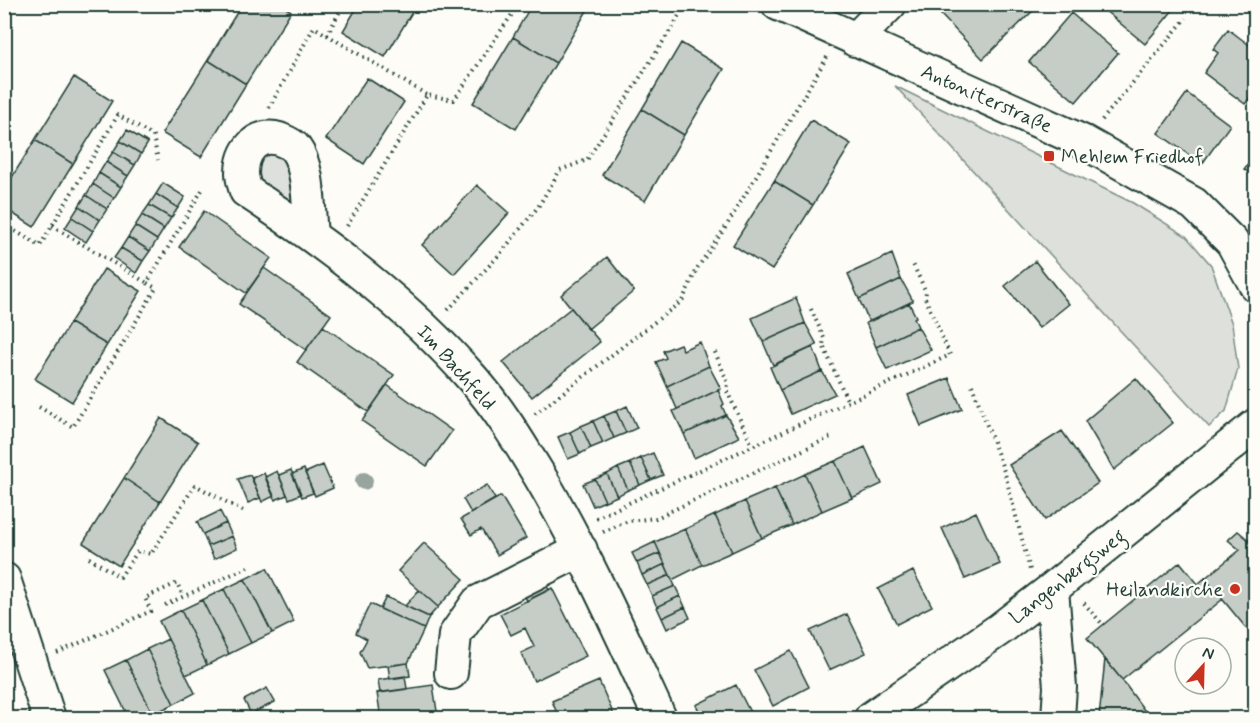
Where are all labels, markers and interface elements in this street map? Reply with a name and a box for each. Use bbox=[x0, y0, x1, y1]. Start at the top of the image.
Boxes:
street label: Antoniterstraße bbox=[917, 58, 1056, 140]
place label: Mehlem Friedhof bbox=[1061, 144, 1203, 171]
marker: Mehlem Friedhof bbox=[1042, 149, 1056, 163]
street label: Im Bachfeld bbox=[410, 319, 502, 417]
street label: Langenbergsweg bbox=[1004, 523, 1133, 633]
place label: Heilandkirche bbox=[1106, 577, 1223, 604]
marker: Heilandkirche bbox=[1228, 582, 1242, 596]
north arrow bbox=[1173, 636, 1233, 696]
text: N bbox=[1199, 642, 1217, 665]

